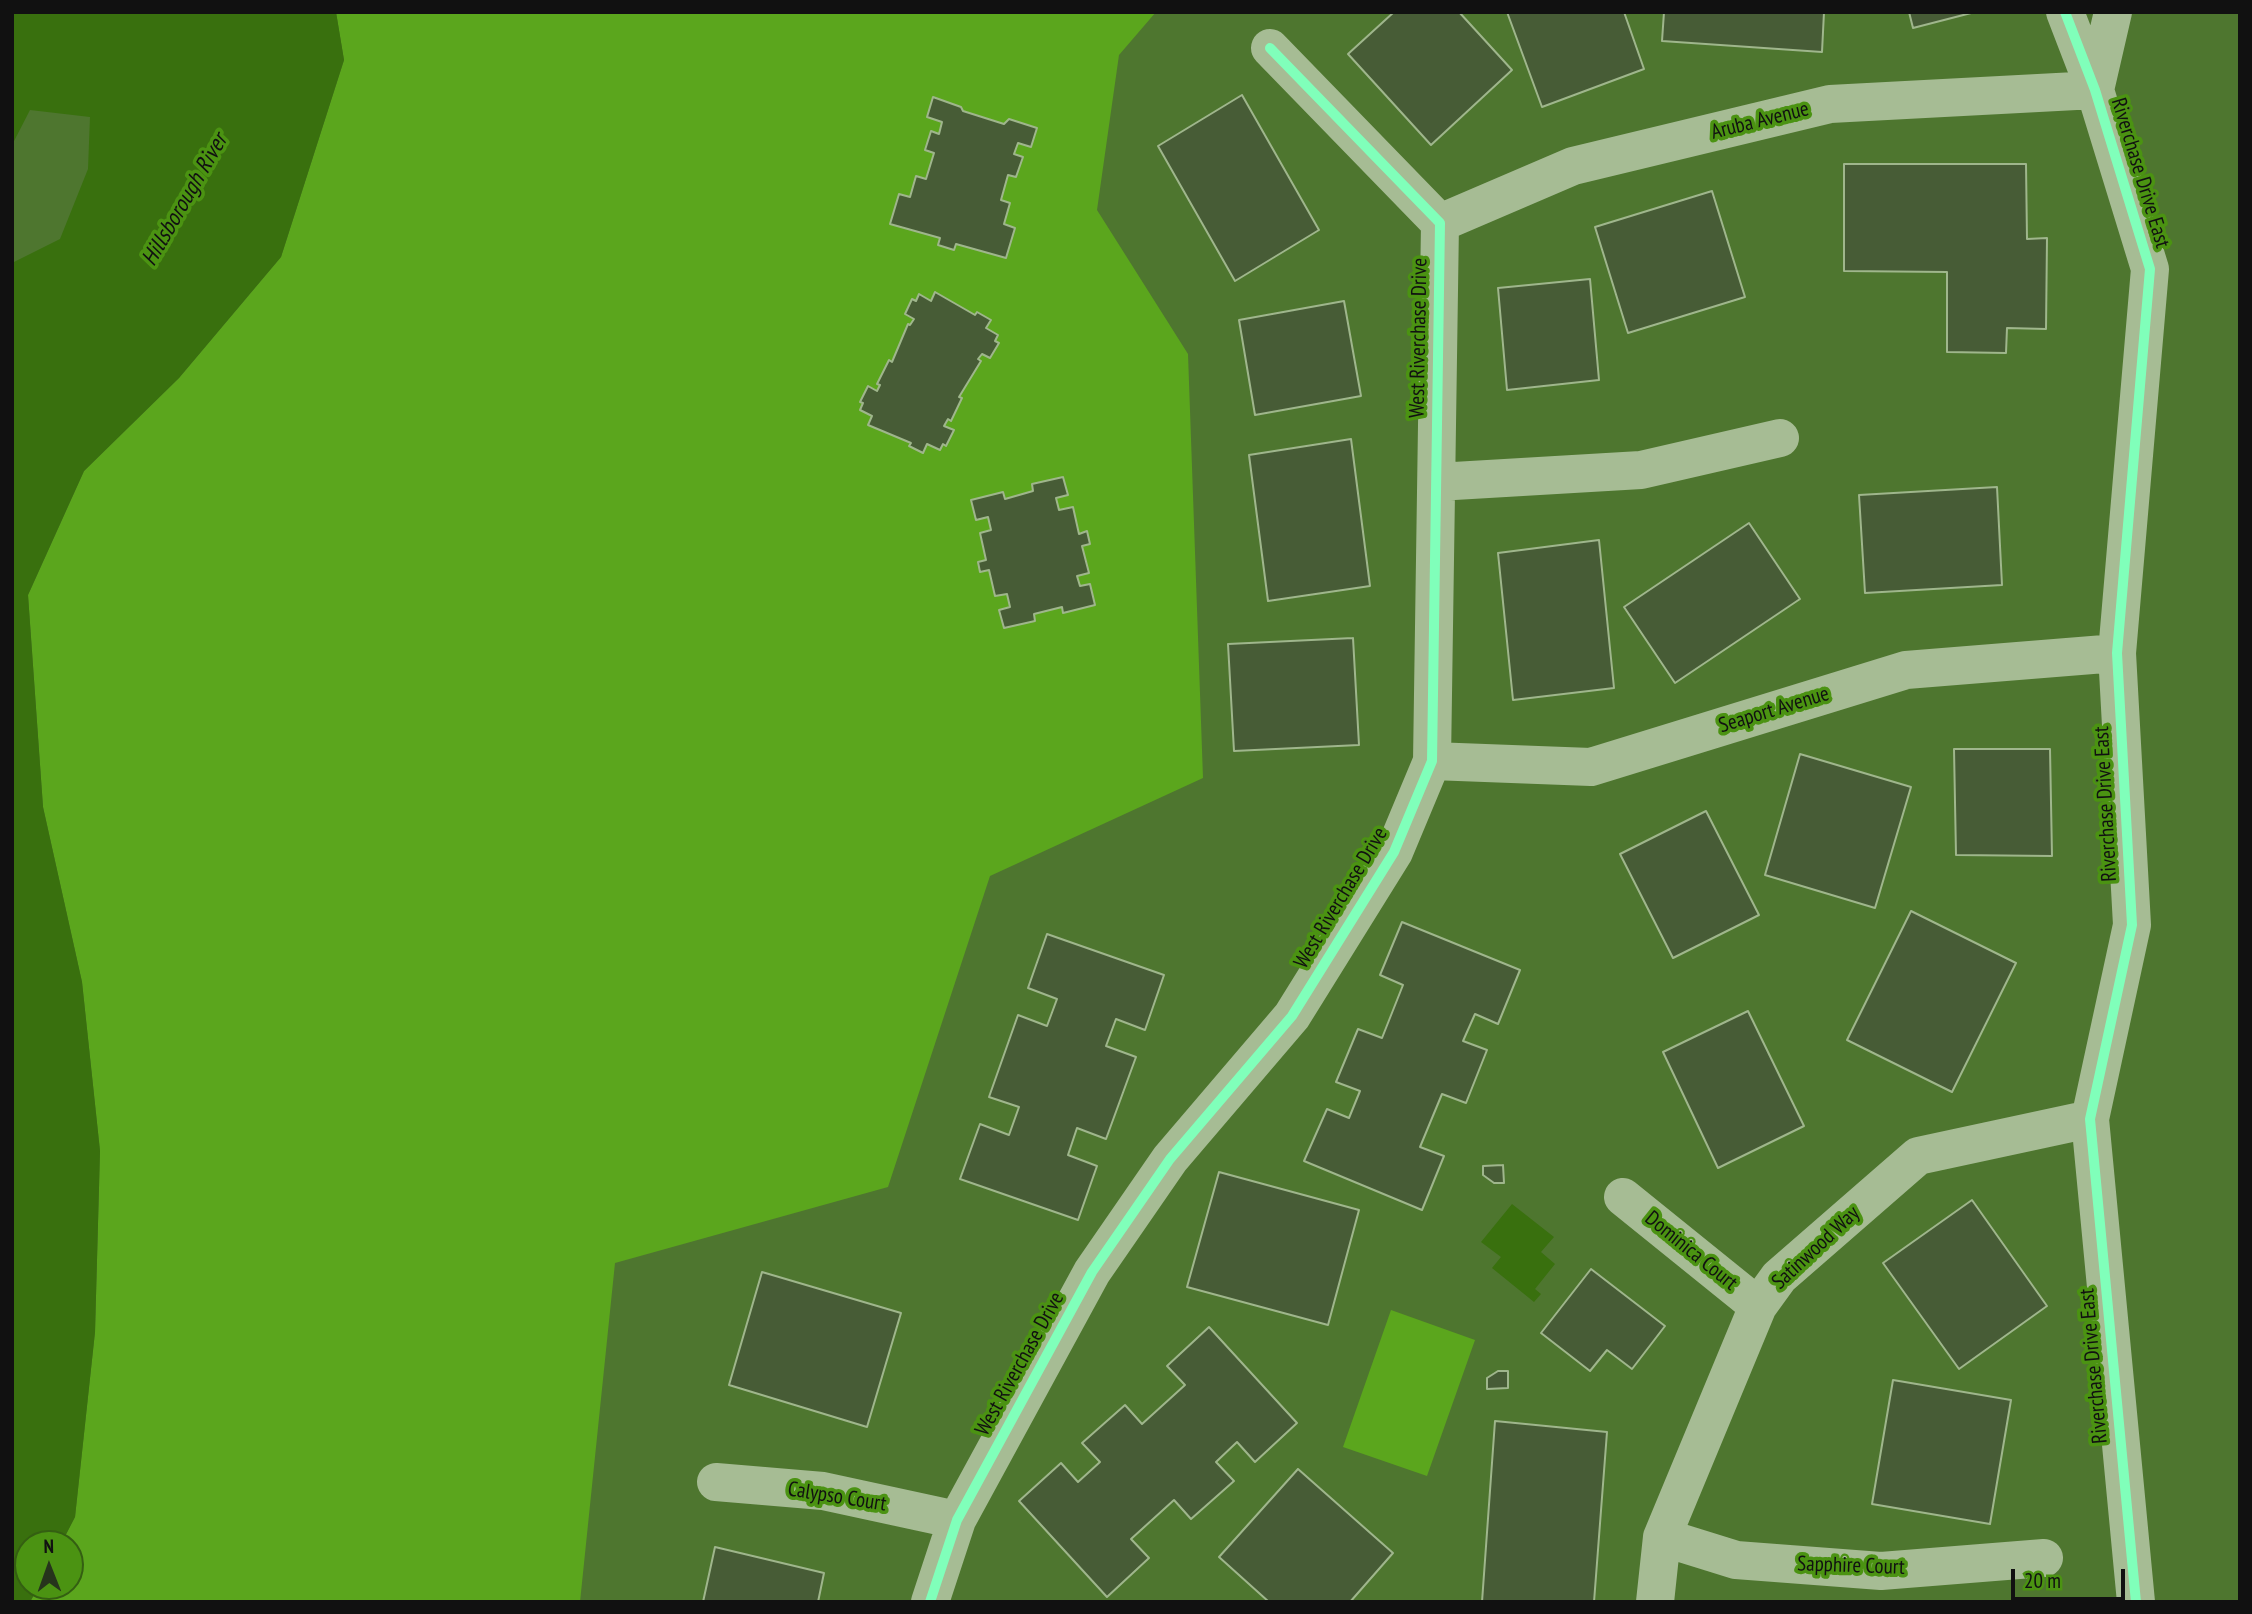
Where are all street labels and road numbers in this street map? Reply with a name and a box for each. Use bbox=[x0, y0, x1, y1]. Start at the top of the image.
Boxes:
street label: Riverchase Drive East bbox=[2105, 95, 2175, 251]
street label: Aruba Avenue bbox=[1708, 97, 1812, 145]
street label: West Riverchase Drive bbox=[1405, 258, 1433, 418]
street label: Seaport Avenue bbox=[1716, 681, 1832, 739]
street label: Riverchase Drive East bbox=[2089, 726, 2123, 882]
street label: West Riverchase Drive bbox=[1289, 823, 1393, 973]
street label: Satinwood Way bbox=[1767, 1201, 1865, 1295]
street label: Dominica Court bbox=[1640, 1206, 1742, 1296]
street label: Riverchase Drive East bbox=[2075, 1287, 2113, 1445]
street label: West Riverchase Drive bbox=[970, 1288, 1070, 1440]
street label: Calypso Court bbox=[786, 1477, 888, 1517]
street label: Sapphire Court bbox=[1797, 1552, 1905, 1580]

